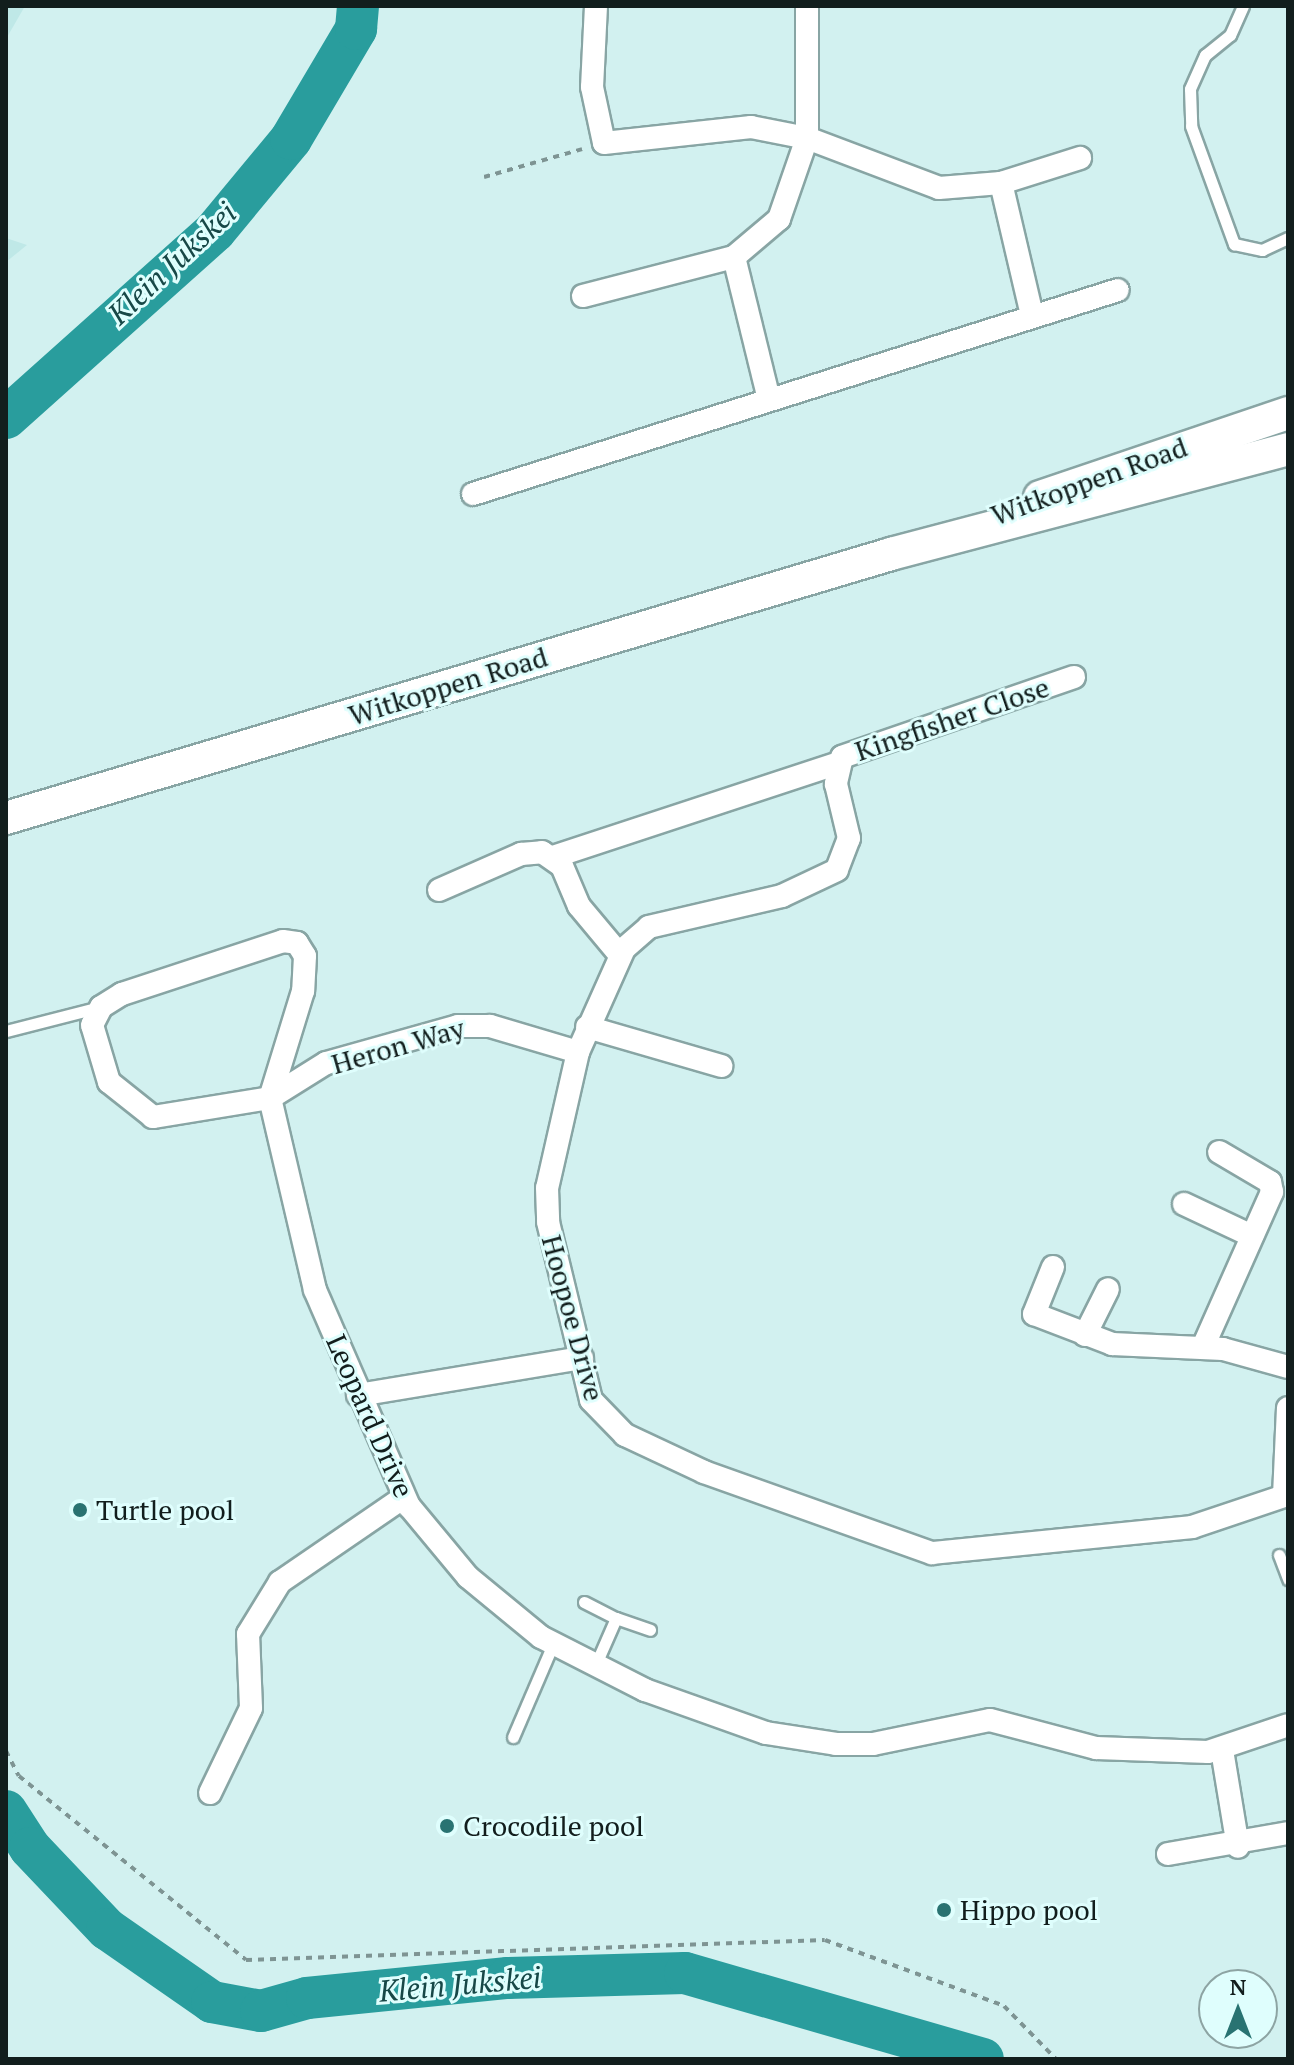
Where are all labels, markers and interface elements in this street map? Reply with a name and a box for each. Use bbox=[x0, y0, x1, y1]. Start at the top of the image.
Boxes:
water label: Klein Jukskei bbox=[100, 194, 244, 332]
street label: Witkoppen Road bbox=[986, 430, 1192, 532]
street label: Witkoppen Road bbox=[344, 640, 552, 732]
street label: Kingfisher Close bbox=[851, 670, 1053, 768]
street label: Heron Way bbox=[328, 1011, 468, 1081]
street label: Hoopoe Drive bbox=[535, 1231, 611, 1405]
street label: Leopard Drive bbox=[319, 1329, 421, 1503]
place label: Turtle pool bbox=[96, 1493, 234, 1527]
marker: Turtle pool bbox=[71, 1501, 89, 1519]
place label: Crocodile pool bbox=[463, 1809, 644, 1843]
marker: Crocodile pool bbox=[438, 1817, 456, 1835]
place label: Hippo pool bbox=[960, 1893, 1098, 1927]
marker: Hippo pool bbox=[935, 1901, 953, 1919]
water label: Klein Jukskei bbox=[378, 1959, 542, 2009]
north arrow bbox=[1198, 1969, 1278, 2049]
text: N bbox=[1230, 1972, 1246, 2001]

